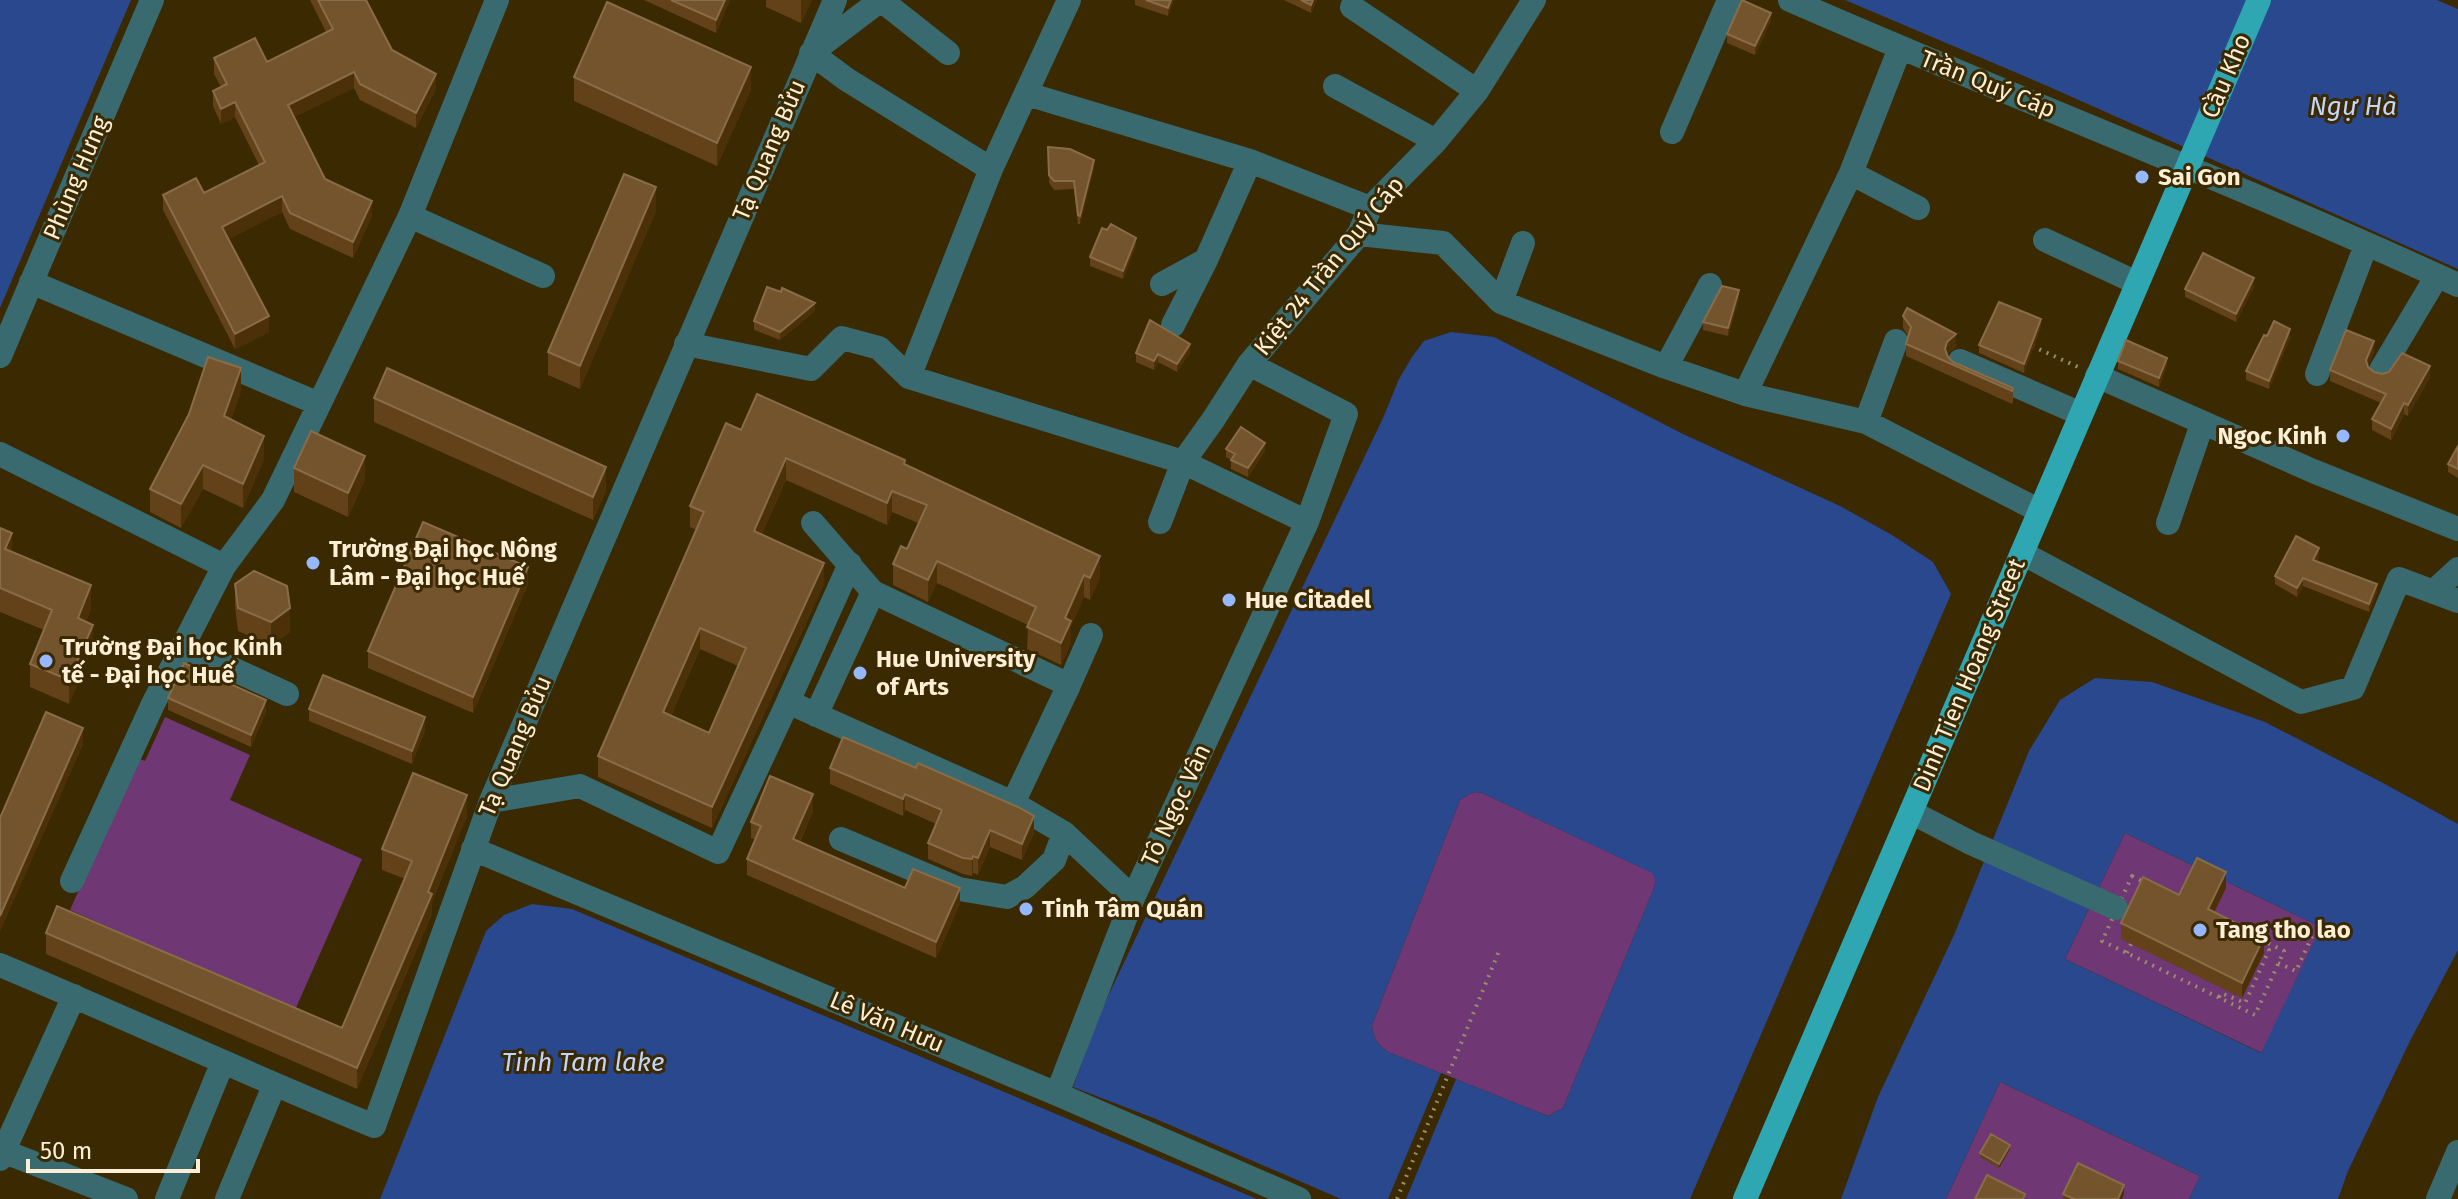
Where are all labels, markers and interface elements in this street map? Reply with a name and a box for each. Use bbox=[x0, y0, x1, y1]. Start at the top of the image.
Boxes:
street label: Cầu Kho bbox=[2196, 30, 2256, 122]
street label: Trần Quý Cáp bbox=[1917, 44, 2059, 124]
street label: Tạ Quang Bửu bbox=[727, 75, 811, 225]
water label: Ngự Hà bbox=[2309, 91, 2397, 122]
street label: Phùng Hưng bbox=[37, 111, 115, 244]
place label: Sai Gon bbox=[2158, 163, 2241, 191]
marker: Sai Gon bbox=[2133, 168, 2151, 186]
street label: Kiệt 24 Trần Quý Cáp bbox=[1248, 171, 1410, 361]
place label: Ngoc Kinh bbox=[2218, 422, 2327, 450]
marker: Ngoc Kinh bbox=[2334, 427, 2352, 445]
place label: Trường Đại học Nông Lâm - Đại học Huế bbox=[329, 535, 558, 591]
marker: Trường Đại học Nông Lâm - Đại học Huế bbox=[304, 554, 322, 572]
street label: Dinh Tien Hoang Street bbox=[1907, 554, 2031, 796]
place label: Hue Citadel bbox=[1245, 586, 1372, 614]
marker: Hue Citadel bbox=[1220, 591, 1238, 609]
place label: Trường Đại học Kinh tế - Đại học Huế bbox=[62, 633, 283, 689]
place label: Hue University of Arts bbox=[876, 645, 1036, 701]
marker: Trường Đại học Kinh tế - Đại học Huế bbox=[37, 652, 55, 670]
marker: Hue University of Arts bbox=[851, 664, 869, 682]
street label: Tạ Quang Bửu bbox=[473, 671, 557, 821]
street label: Tô Ngọc Vân bbox=[1136, 740, 1216, 870]
place label: Tinh Tâm Quán bbox=[1042, 895, 1203, 923]
marker: Tinh Tâm Quán bbox=[1017, 900, 1035, 918]
place label: Tang tho lao bbox=[2216, 916, 2351, 944]
marker: Tang tho lao bbox=[2191, 921, 2209, 939]
street label: Lê Văn Hưu bbox=[826, 985, 948, 1059]
water label: Tinh Tam lake bbox=[502, 1047, 664, 1078]
scale bar bbox=[28, 1123, 198, 1173]
text: 50 m bbox=[40, 1137, 92, 1165]

